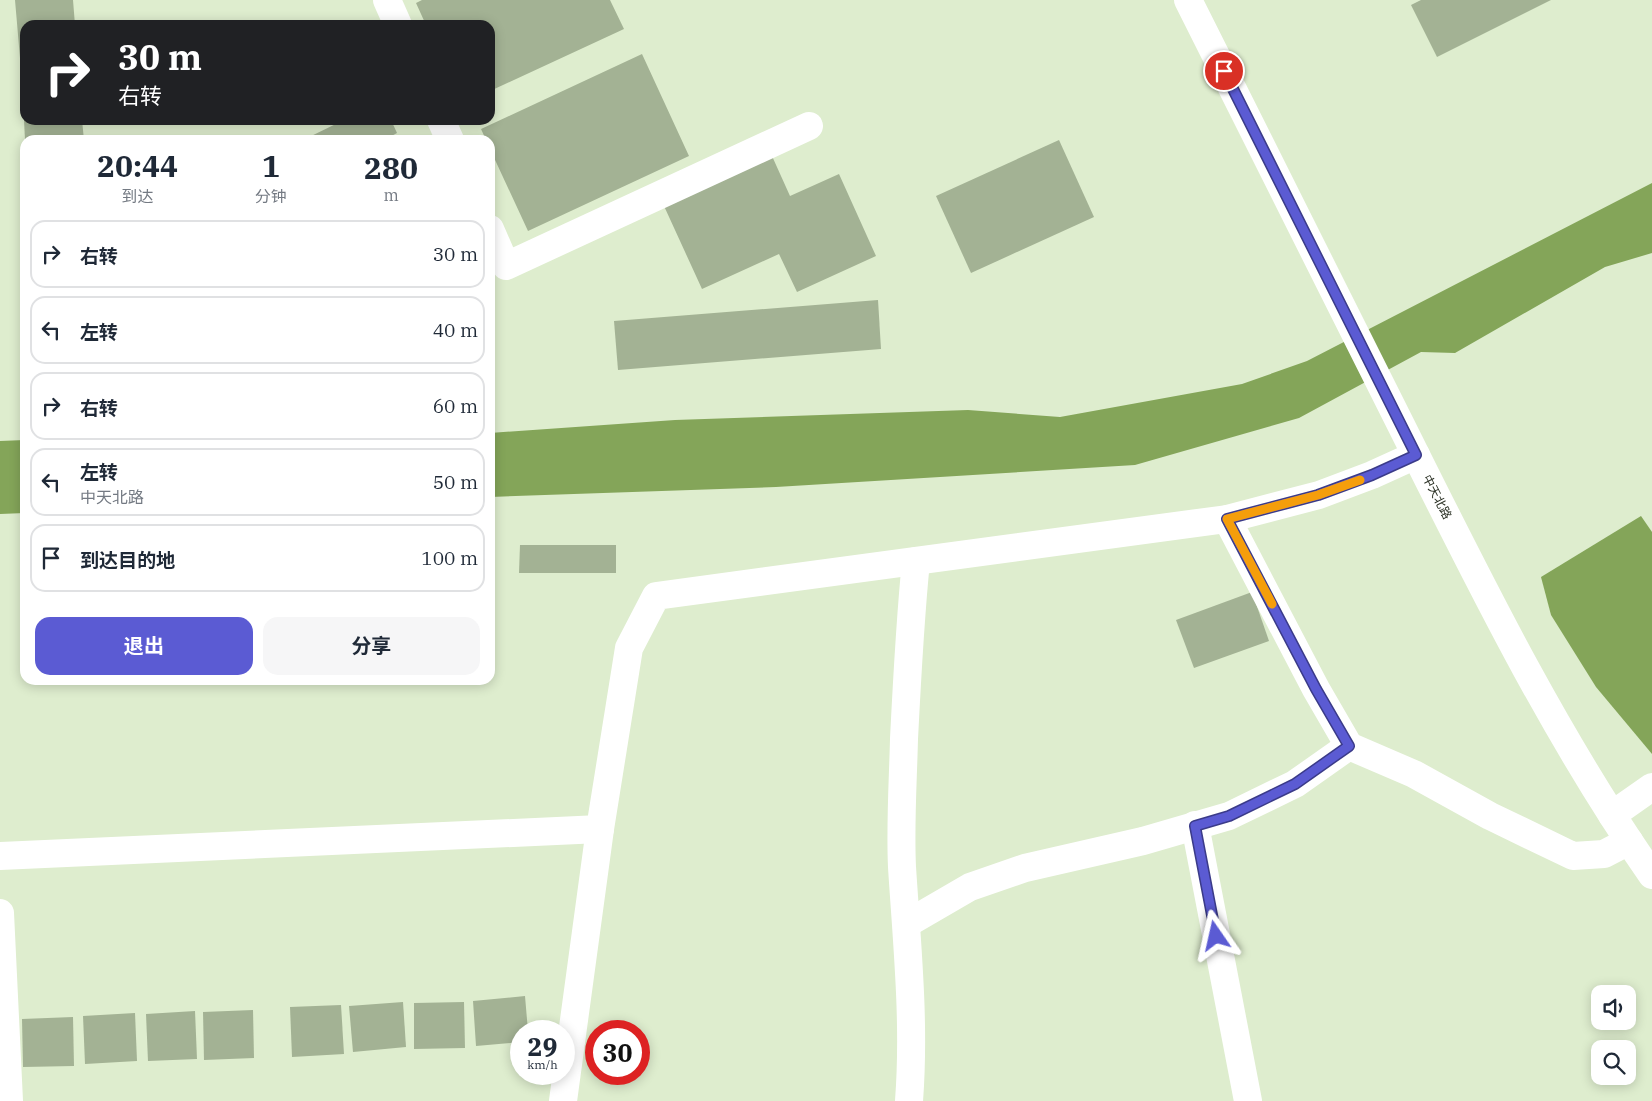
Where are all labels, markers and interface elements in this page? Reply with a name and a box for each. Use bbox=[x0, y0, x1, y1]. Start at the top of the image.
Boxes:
text: 30 m bbox=[118, 34, 202, 80]
icon: right bbox=[35, 40, 100, 105]
pin bbox=[1203, 50, 1245, 92]
icon: arrive bbox=[1210, 57, 1238, 85]
text: 右转 bbox=[118, 81, 162, 110]
text: 20:44 bbox=[97, 146, 178, 185]
text: 1 bbox=[262, 146, 280, 185]
text: 280 bbox=[364, 148, 418, 187]
text: m bbox=[383, 185, 399, 205]
text: 到达 bbox=[122, 186, 154, 206]
text: 分钟 bbox=[255, 186, 287, 206]
icon: right bbox=[37, 240, 65, 268]
text: 30 m bbox=[433, 242, 478, 266]
text: 右转 bbox=[80, 244, 118, 268]
icon: left bbox=[37, 316, 65, 344]
text: 40 m bbox=[433, 318, 478, 342]
text: 左转 bbox=[80, 320, 118, 344]
icon: right bbox=[37, 392, 65, 420]
text: 60 m bbox=[433, 394, 478, 418]
text: 右转 bbox=[80, 396, 118, 420]
text: 左转 bbox=[80, 460, 118, 484]
icon: left bbox=[37, 468, 65, 496]
text: 50 m bbox=[433, 470, 478, 494]
street label: 中天北路 bbox=[1420, 472, 1455, 522]
text: 中天北路 bbox=[80, 487, 144, 507]
icon: arrive bbox=[37, 544, 65, 572]
text: 100 m bbox=[421, 546, 478, 570]
text: 到达目的地 bbox=[80, 548, 175, 572]
button: 退出 bbox=[35, 617, 253, 675]
button: 分享 bbox=[263, 617, 480, 675]
position arrow bbox=[1189, 909, 1241, 961]
map controls bbox=[1591, 985, 1636, 1085]
button: sound bbox=[1591, 985, 1636, 1030]
speed limit sign: 30 bbox=[585, 1020, 650, 1085]
text: 29 bbox=[527, 1030, 558, 1063]
button: search bbox=[1591, 1040, 1636, 1085]
text: km/h bbox=[527, 1057, 558, 1072]

